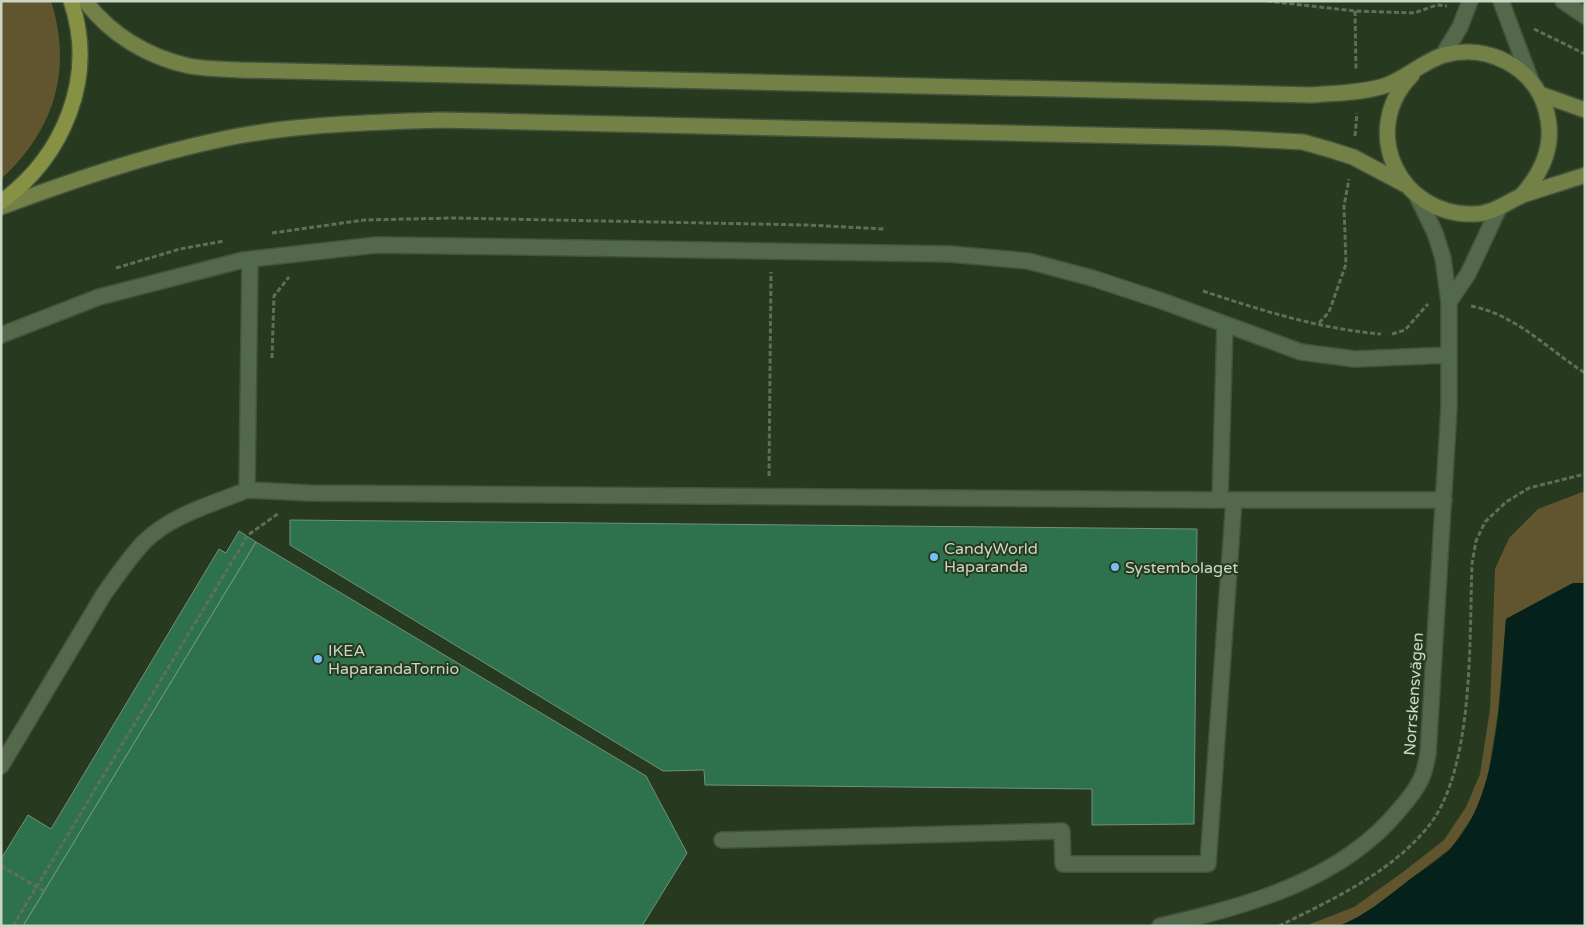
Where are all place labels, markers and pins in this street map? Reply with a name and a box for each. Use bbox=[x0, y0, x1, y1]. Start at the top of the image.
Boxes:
place label: CandyWorld Haparanda bbox=[944, 539, 1038, 577]
marker: CandyWorld Haparanda bbox=[928, 551, 940, 563]
place label: Systembolaget bbox=[1125, 558, 1238, 578]
marker: Systembolaget bbox=[1109, 561, 1121, 573]
place label: IKEA HaparandaTornio bbox=[328, 641, 459, 679]
marker: IKEA HaparandaTornio bbox=[312, 653, 324, 665]

